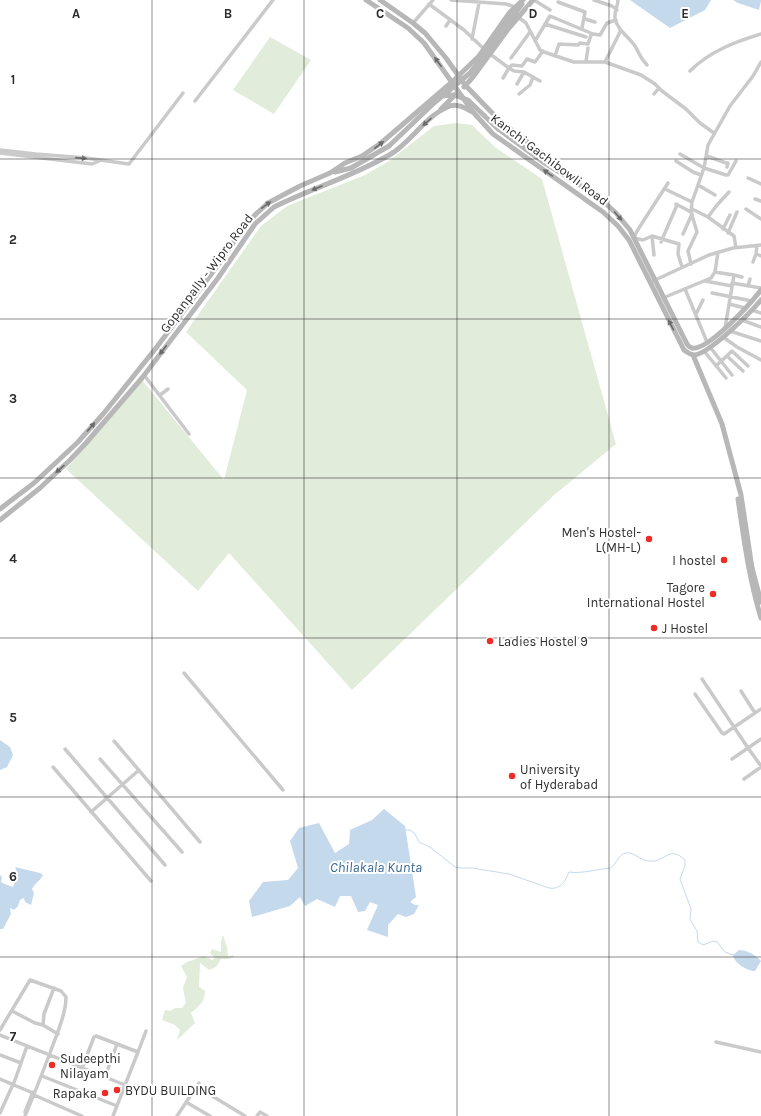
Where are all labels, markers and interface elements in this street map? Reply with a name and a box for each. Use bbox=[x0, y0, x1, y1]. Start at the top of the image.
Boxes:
text: A bbox=[72, 6, 80, 21]
text: B bbox=[224, 6, 232, 21]
text: C bbox=[376, 6, 384, 21]
text: D bbox=[529, 6, 538, 21]
text: E bbox=[681, 6, 689, 21]
one-way arrow bbox=[434, 57, 442, 67]
text: 1 bbox=[11, 72, 15, 87]
street label: Kanchi Gachibowli Road bbox=[488, 110, 611, 208]
one-way arrow bbox=[422, 117, 431, 126]
one-way arrow bbox=[373, 140, 384, 149]
one-way arrow bbox=[75, 154, 87, 161]
one-way arrow bbox=[543, 169, 553, 177]
one-way arrow bbox=[310, 186, 322, 192]
one-way arrow bbox=[261, 200, 272, 209]
one-way arrow bbox=[614, 210, 623, 221]
street label: Gopanpally - Wipro Road bbox=[157, 211, 256, 336]
text: 2 bbox=[9, 232, 17, 247]
one-way arrow bbox=[667, 319, 674, 330]
one-way arrow bbox=[159, 344, 167, 355]
text: 3 bbox=[9, 391, 17, 406]
one-way arrow bbox=[86, 422, 96, 432]
one-way arrow bbox=[55, 465, 65, 474]
place label: Men's Hostel- L(MH-L) bbox=[561, 525, 641, 555]
marker: Men's Hostel- L(MH-L) bbox=[644, 534, 654, 544]
text: 4 bbox=[9, 551, 17, 566]
place label: I hostel bbox=[672, 553, 716, 568]
marker: I hostel bbox=[719, 555, 729, 565]
place label: Tagore International Hostel bbox=[587, 580, 705, 610]
marker: Tagore International Hostel bbox=[708, 589, 718, 599]
place label: J Hostel bbox=[662, 621, 708, 636]
marker: J Hostel bbox=[649, 623, 659, 633]
place label: Ladies Hostel 9 bbox=[498, 634, 588, 649]
marker: Ladies Hostel 9 bbox=[485, 636, 495, 646]
text: 5 bbox=[9, 710, 17, 725]
place label: University of Hyderabad bbox=[520, 762, 598, 792]
marker: University of Hyderabad bbox=[507, 771, 517, 781]
water label: Chilakala Kunta bbox=[330, 859, 422, 876]
text: 6 bbox=[9, 869, 17, 884]
text: 7 bbox=[10, 1029, 17, 1044]
place label: Sudeepthi Nilayam bbox=[60, 1051, 121, 1081]
marker: Sudeepthi Nilayam bbox=[47, 1060, 57, 1070]
place label: BYDU BUILDING bbox=[125, 1083, 216, 1098]
marker: BYDU BUILDING bbox=[112, 1085, 122, 1095]
place label: Rapaka bbox=[53, 1086, 97, 1101]
marker: Rapaka bbox=[100, 1088, 110, 1098]

